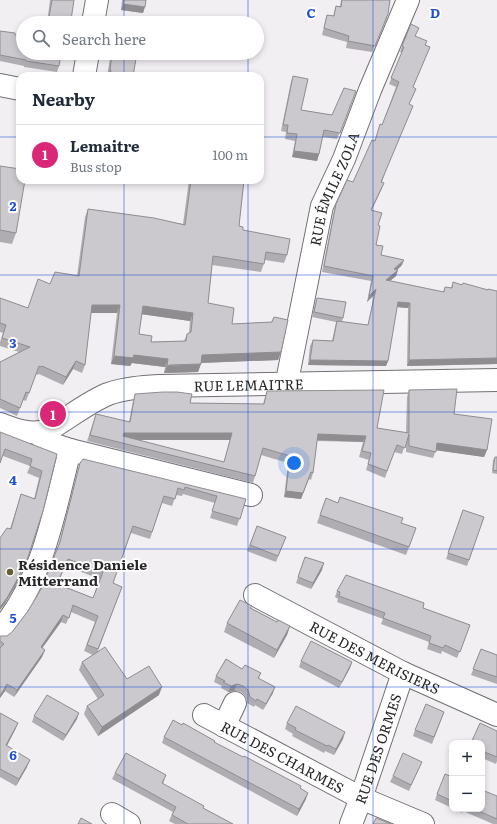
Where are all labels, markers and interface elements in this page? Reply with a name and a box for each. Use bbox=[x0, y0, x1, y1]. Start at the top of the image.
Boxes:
text: C bbox=[306, 3, 316, 22]
text: D bbox=[430, 3, 440, 22]
search box bbox=[16, 16, 264, 60]
icon: search bbox=[30, 27, 52, 49]
text: Search here bbox=[62, 27, 146, 50]
text: Nearby bbox=[32, 86, 95, 111]
street label: RUE ÉMILE ZOLA bbox=[304, 128, 364, 247]
text: Lemaitre bbox=[70, 134, 140, 157]
text: 1 bbox=[42, 145, 48, 164]
text: 100 m bbox=[212, 145, 248, 164]
text: Bus stop bbox=[70, 157, 122, 176]
text: 2 bbox=[10, 196, 17, 215]
text: 3 bbox=[9, 333, 17, 352]
street label: RUE LEMAITRE bbox=[194, 373, 304, 395]
pin: 1 bbox=[40, 399, 66, 429]
your location bbox=[284, 453, 304, 473]
text: 4 bbox=[9, 470, 17, 489]
place label: Résidence Daniele Mitterrand bbox=[18, 554, 147, 590]
marker: Résidence Daniele Mitterrand bbox=[5, 567, 15, 577]
text: 5 bbox=[9, 608, 17, 627]
street label: RUE DES MERISIERS bbox=[306, 616, 443, 698]
street label: RUE DES ORMES bbox=[350, 691, 405, 807]
street label: RUE DES CHARMES bbox=[218, 716, 348, 797]
map controls bbox=[449, 740, 485, 812]
button: + bbox=[449, 740, 485, 776]
text: 6 bbox=[9, 745, 17, 764]
button: − bbox=[449, 776, 485, 812]

